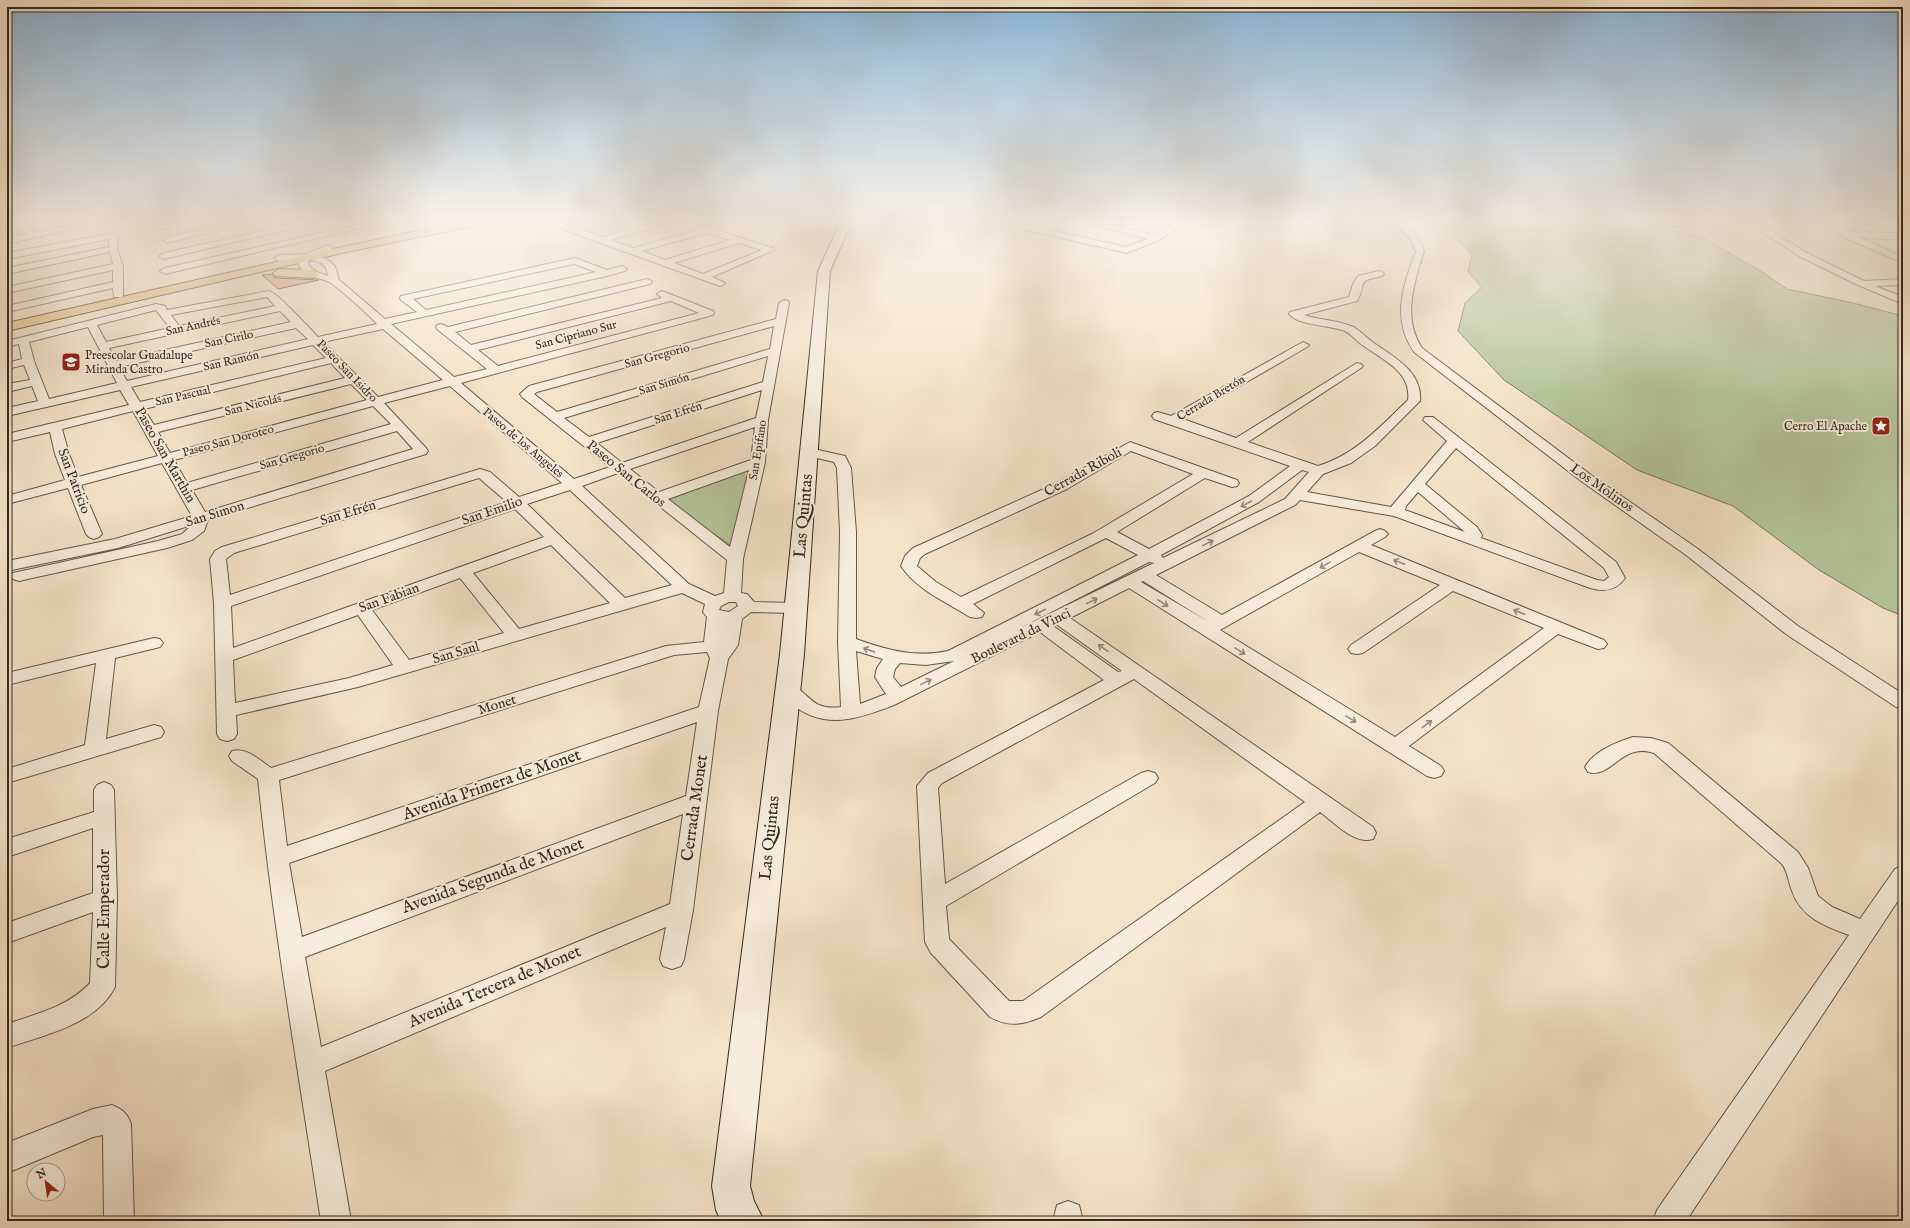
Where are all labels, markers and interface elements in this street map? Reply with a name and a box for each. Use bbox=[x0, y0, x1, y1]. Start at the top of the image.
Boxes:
street label: San Andrés bbox=[164, 313, 222, 339]
street label: San Cipriano Sur bbox=[534, 317, 619, 354]
street label: San Cirilo bbox=[203, 326, 255, 351]
street label: Paseo San Isidro bbox=[313, 337, 381, 406]
street label: San Gregorio bbox=[623, 340, 692, 372]
street label: San Ramón bbox=[202, 347, 261, 375]
place label: Preescolar Guadalupe Miranda Castro bbox=[85, 348, 193, 377]
school or university icon: Preescolar Guadalupe Miranda Castro bbox=[60, 351, 82, 373]
street label: San Simón bbox=[637, 369, 692, 399]
street label: Cerrada Bretón bbox=[1174, 371, 1248, 424]
street label: San Pascual bbox=[154, 382, 213, 410]
street label: San Nicolás bbox=[223, 391, 283, 419]
street label: San Efrén bbox=[652, 398, 704, 428]
street label: Paseo San Marthin bbox=[130, 404, 200, 507]
street label: Paseo de los Angeles bbox=[479, 405, 567, 481]
place icon: Cerro El Apache bbox=[1870, 415, 1892, 437]
street label: San Epifano bbox=[746, 418, 771, 481]
place label: Cerro El Apache bbox=[1784, 419, 1867, 435]
street label: Paseo San Doroteo bbox=[181, 421, 276, 460]
street label: Paseo San Carlos bbox=[583, 436, 669, 512]
street label: San Gregorio bbox=[258, 440, 327, 473]
street label: Cerrada Riboli bbox=[1041, 443, 1125, 501]
street label: San Patricio bbox=[53, 446, 95, 517]
street label: Los Molinos bbox=[1567, 460, 1637, 517]
street label: Las Quintas bbox=[790, 473, 818, 559]
street label: San Emilio bbox=[459, 492, 525, 530]
street label: San Simon bbox=[183, 496, 247, 531]
street label: San Efrén bbox=[318, 496, 379, 530]
one-way arrow bbox=[1240, 500, 1252, 508]
one-way arrow bbox=[1202, 539, 1214, 546]
one-way arrow bbox=[1394, 558, 1406, 566]
one-way arrow bbox=[1319, 561, 1331, 569]
street label: San Fabian bbox=[356, 579, 422, 617]
one-way arrow bbox=[1085, 597, 1097, 604]
one-way arrow bbox=[1157, 599, 1168, 607]
street label: Boulevard da Vinci bbox=[968, 604, 1074, 668]
one-way arrow bbox=[1514, 608, 1526, 615]
one-way arrow bbox=[1034, 609, 1046, 616]
street label: San Saul bbox=[430, 638, 482, 668]
one-way arrow bbox=[1098, 644, 1109, 652]
one-way arrow bbox=[863, 645, 875, 653]
one-way arrow bbox=[1234, 647, 1246, 655]
one-way arrow bbox=[919, 678, 931, 685]
street label: Monet bbox=[476, 691, 519, 719]
one-way arrow bbox=[1345, 716, 1357, 724]
one-way arrow bbox=[1421, 719, 1432, 728]
street label: Avenida Primera de Monet bbox=[399, 745, 584, 826]
street label: Cerrada Monet bbox=[677, 753, 713, 863]
street label: Las Quintas bbox=[755, 795, 785, 881]
street label: Avenida Segunda de Monet bbox=[398, 833, 587, 919]
street label: Calle Emperador bbox=[94, 848, 115, 969]
street label: Avenida Tercera de Monet bbox=[405, 941, 585, 1033]
north arrow bbox=[26, 1162, 66, 1202]
text: N bbox=[33, 1165, 50, 1183]

